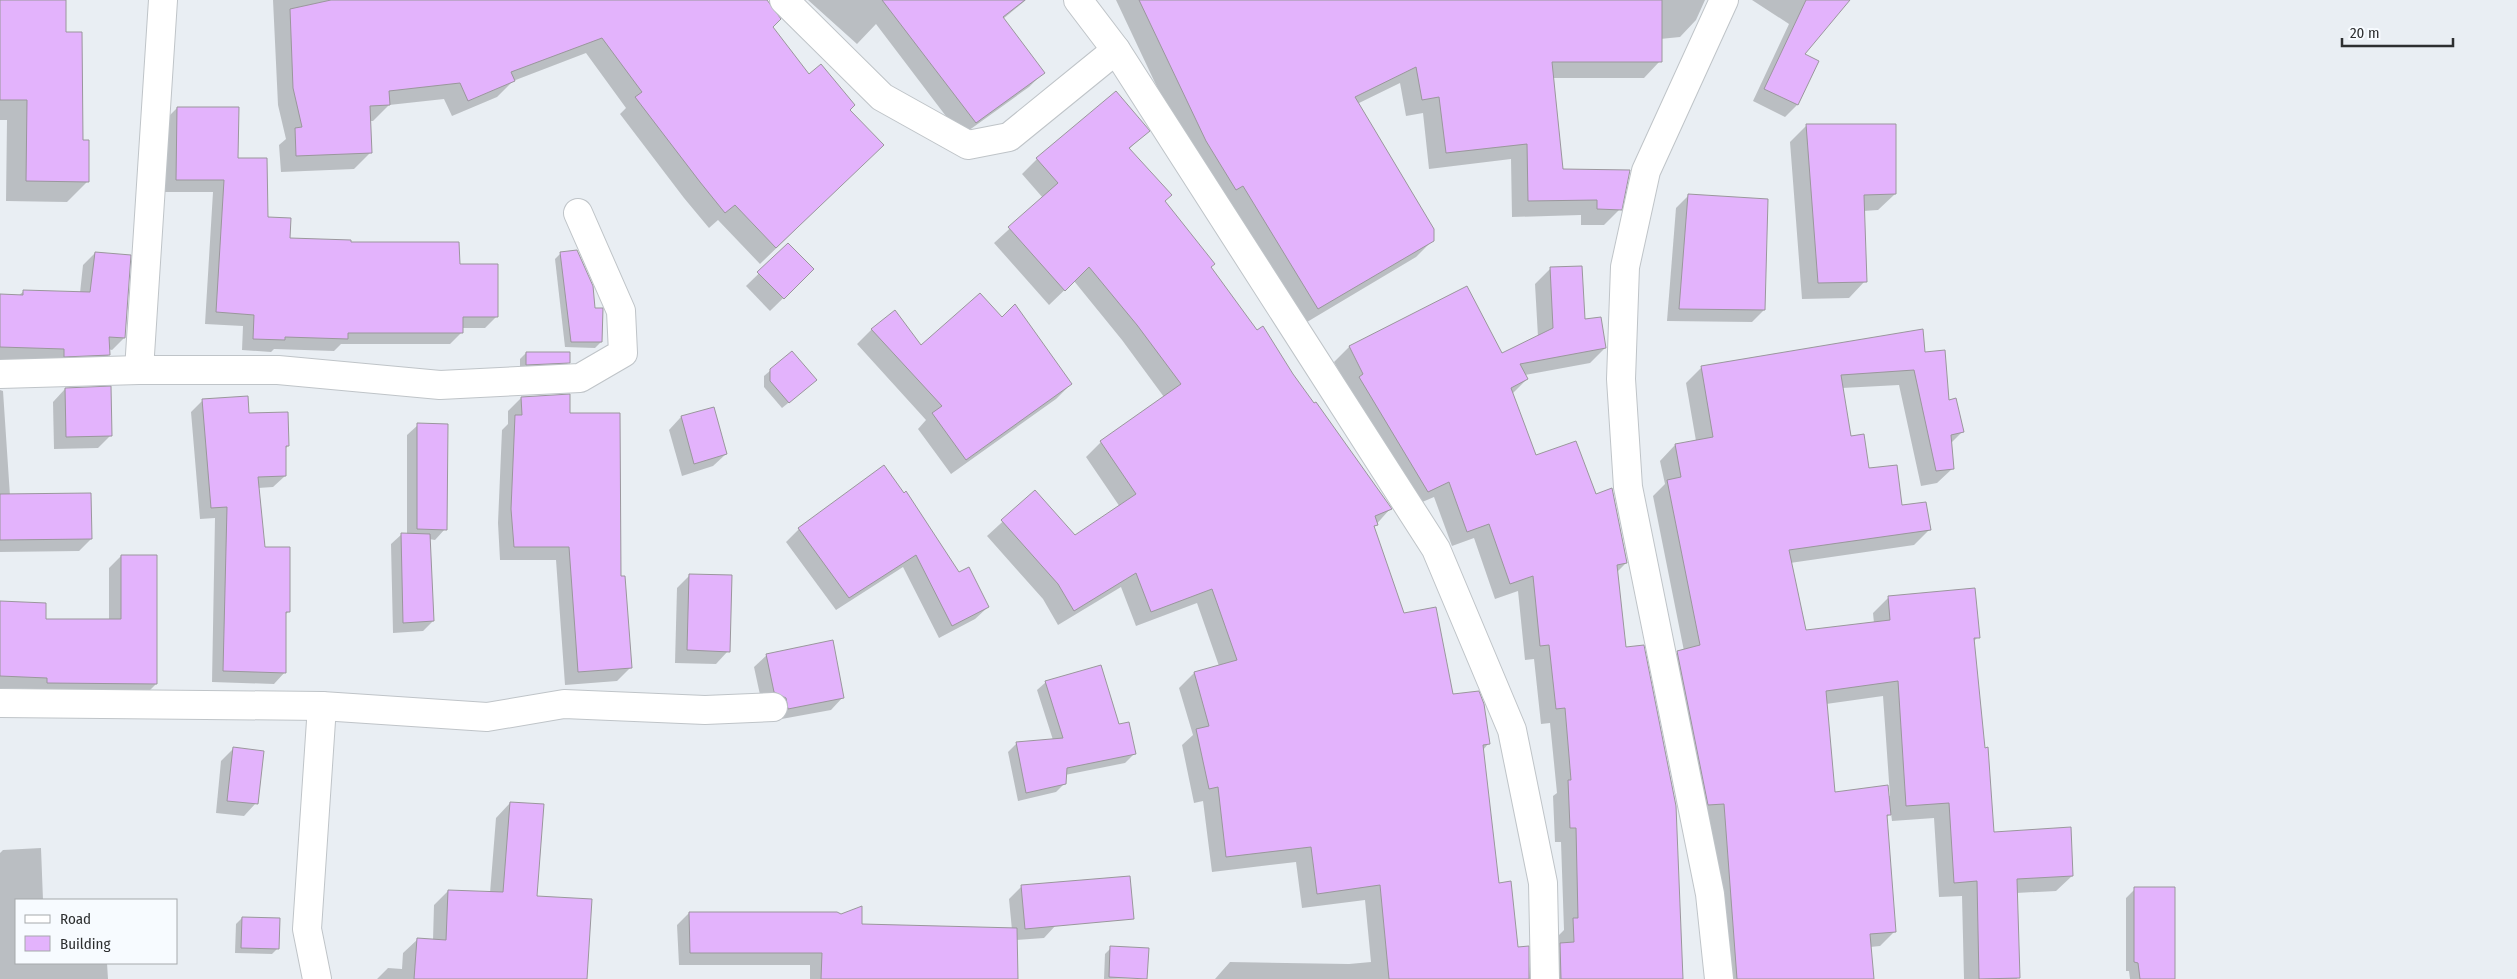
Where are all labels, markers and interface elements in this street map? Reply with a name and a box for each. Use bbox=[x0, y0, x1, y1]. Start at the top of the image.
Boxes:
scale bar bbox=[2342, 15, 2453, 47]
text: 20 m bbox=[2350, 24, 2380, 42]
legend bbox=[15, 899, 178, 964]
text: Road bbox=[60, 910, 91, 928]
text: Building bbox=[60, 935, 111, 953]

